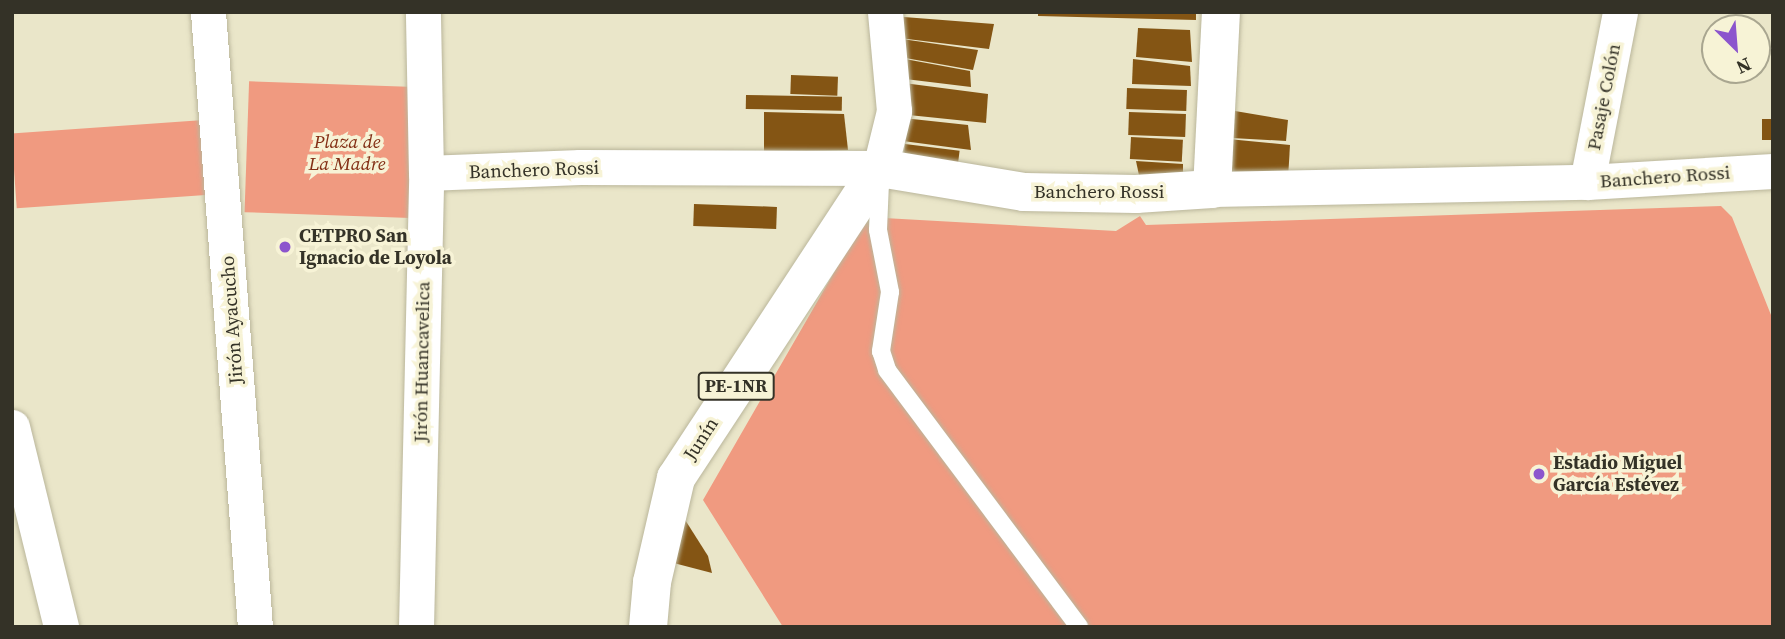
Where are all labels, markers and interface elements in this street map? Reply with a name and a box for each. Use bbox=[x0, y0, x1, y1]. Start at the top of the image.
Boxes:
north arrow bbox=[1701, 14, 1771, 84]
street label: Pasaje Colón bbox=[1583, 42, 1625, 152]
text: N bbox=[1732, 52, 1756, 81]
park label: Plaza de La Madre bbox=[308, 131, 386, 175]
street label: Banchero Rossi bbox=[468, 156, 600, 184]
street label: Banchero Rossi bbox=[1599, 161, 1731, 193]
street label: Banchero Rossi bbox=[1034, 181, 1164, 203]
place label: CETPRO San Ignacio de Loyola bbox=[299, 225, 452, 269]
marker: CETPRO San Ignacio de Loyola bbox=[277, 239, 293, 255]
street label: Jirón Ayacucho bbox=[216, 255, 248, 385]
street label: Jirón Huancavelica bbox=[409, 281, 435, 443]
road number: PE-1NR bbox=[698, 372, 774, 400]
street label: Junín bbox=[679, 413, 723, 465]
place label: Estadio Miguel García Estévez bbox=[1553, 452, 1682, 496]
marker: Estadio Miguel García Estévez bbox=[1531, 466, 1547, 482]

